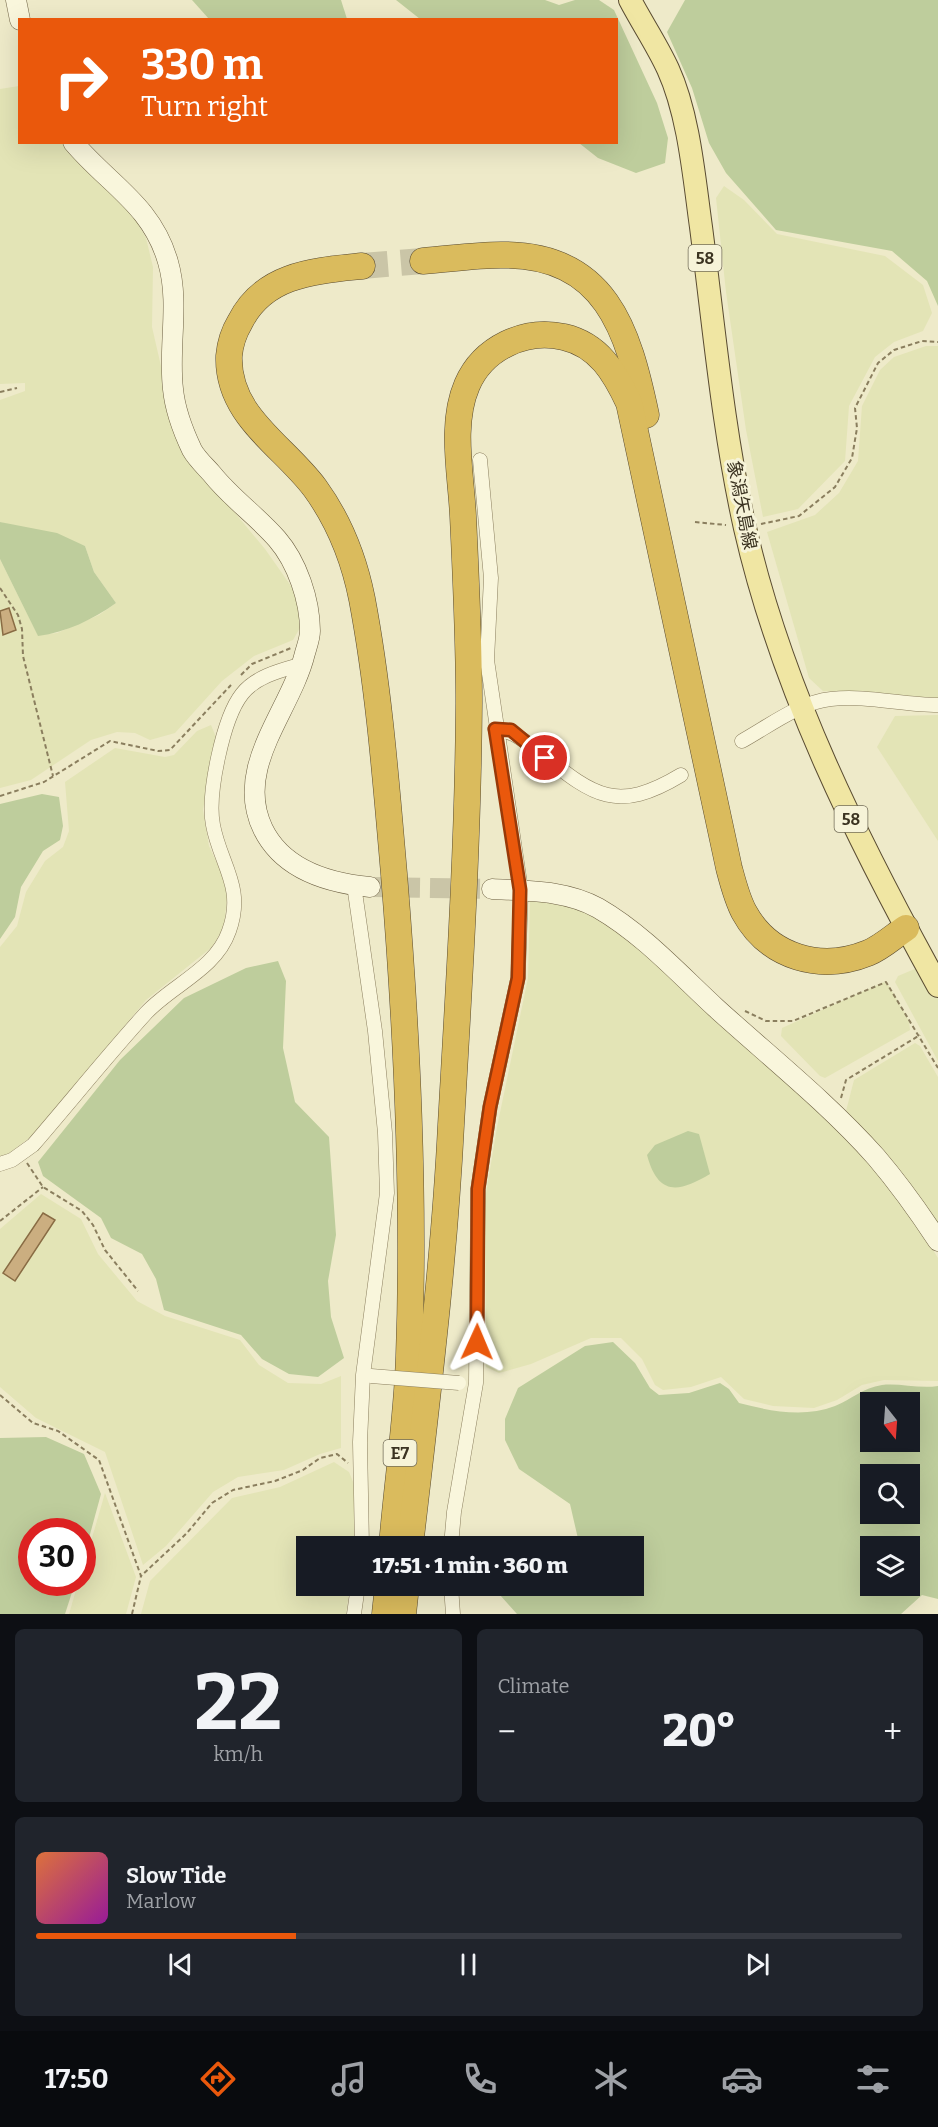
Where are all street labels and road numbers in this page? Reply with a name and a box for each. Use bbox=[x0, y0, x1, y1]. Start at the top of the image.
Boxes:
road number: 58 bbox=[688, 245, 722, 271]
street label: 象潟矢島線 bbox=[723, 459, 761, 551]
road number: 58 bbox=[834, 806, 868, 832]
road number: E7 bbox=[384, 1440, 416, 1466]

